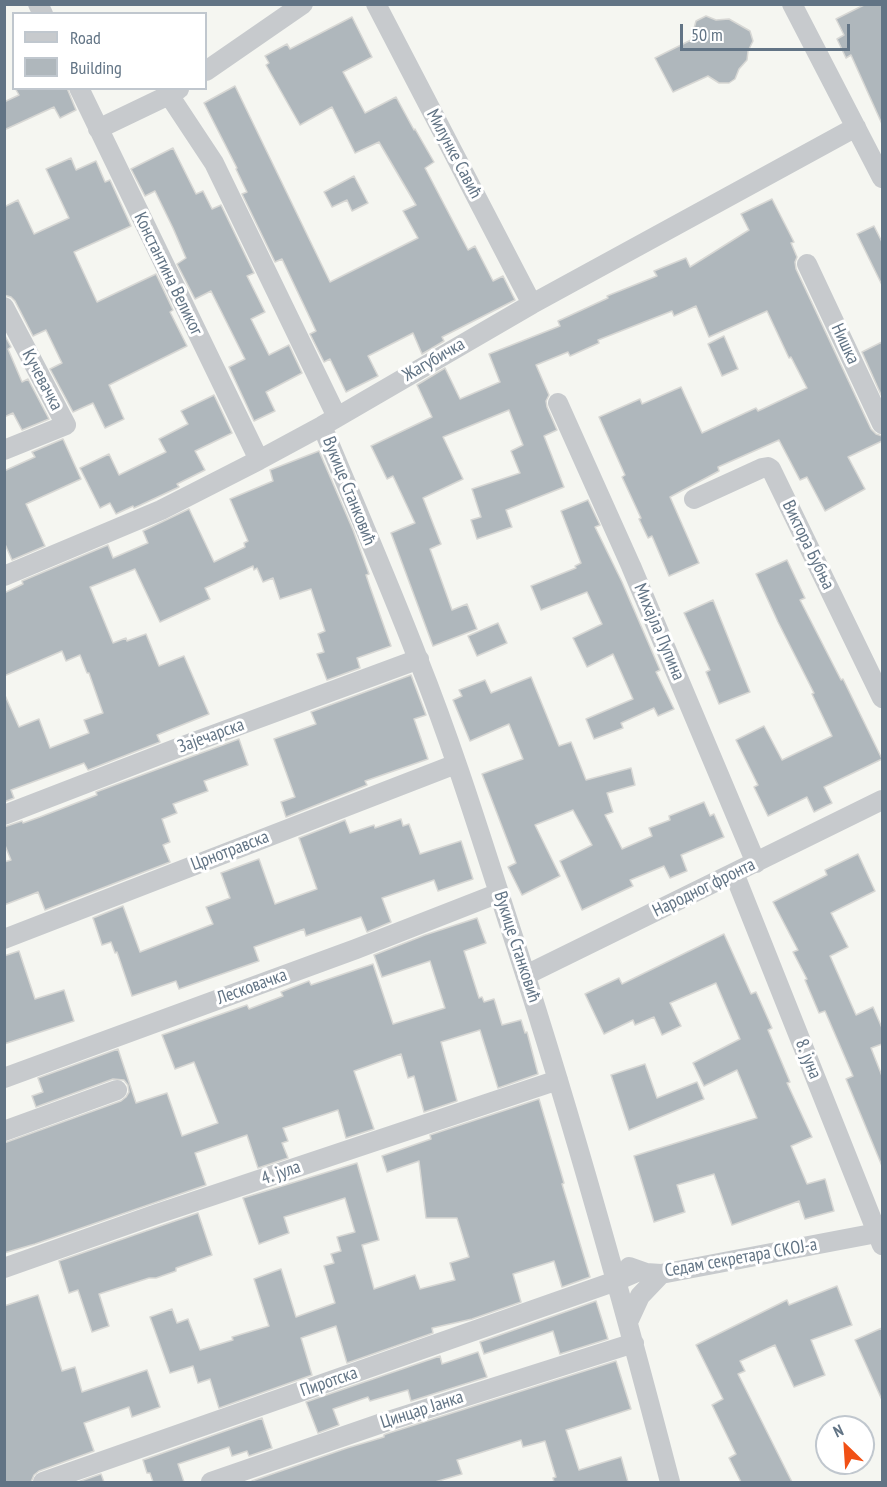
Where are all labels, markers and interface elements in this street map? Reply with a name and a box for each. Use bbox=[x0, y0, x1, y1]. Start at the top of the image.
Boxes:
legend bbox=[12, 12, 207, 90]
scale bar bbox=[683, 12, 852, 50]
text: 50 m bbox=[691, 23, 723, 46]
text: Road bbox=[70, 26, 101, 49]
text: Building bbox=[70, 56, 122, 79]
street label: Милунке Савић bbox=[421, 106, 487, 202]
street label: Константина Великог bbox=[129, 209, 207, 339]
street label: Нишка bbox=[826, 320, 864, 368]
street label: Жагубичка bbox=[399, 334, 469, 386]
street label: Кучевачка bbox=[17, 346, 67, 414]
street label: Вукице Станковић bbox=[317, 434, 381, 548]
street label: Виктора Бубња bbox=[777, 497, 839, 593]
street label: Михајла Пупина bbox=[629, 580, 689, 684]
street label: Зајечарска bbox=[175, 714, 247, 758]
street label: Црнотравска bbox=[188, 826, 272, 876]
street label: Народног фронта bbox=[649, 854, 759, 922]
street label: Вукице Станковић bbox=[489, 889, 545, 1005]
street label: Лесковачка bbox=[214, 964, 290, 1010]
street label: 8. јуна bbox=[790, 1036, 826, 1082]
street label: 4. јула bbox=[259, 1156, 303, 1190]
street label: Седам секретара СКОЈ-а bbox=[663, 1234, 819, 1282]
street label: Пиротска bbox=[298, 1362, 360, 1402]
street label: Цинцар Јанка bbox=[378, 1386, 466, 1434]
north arrow bbox=[815, 1415, 875, 1475]
text: N bbox=[830, 1420, 846, 1441]

